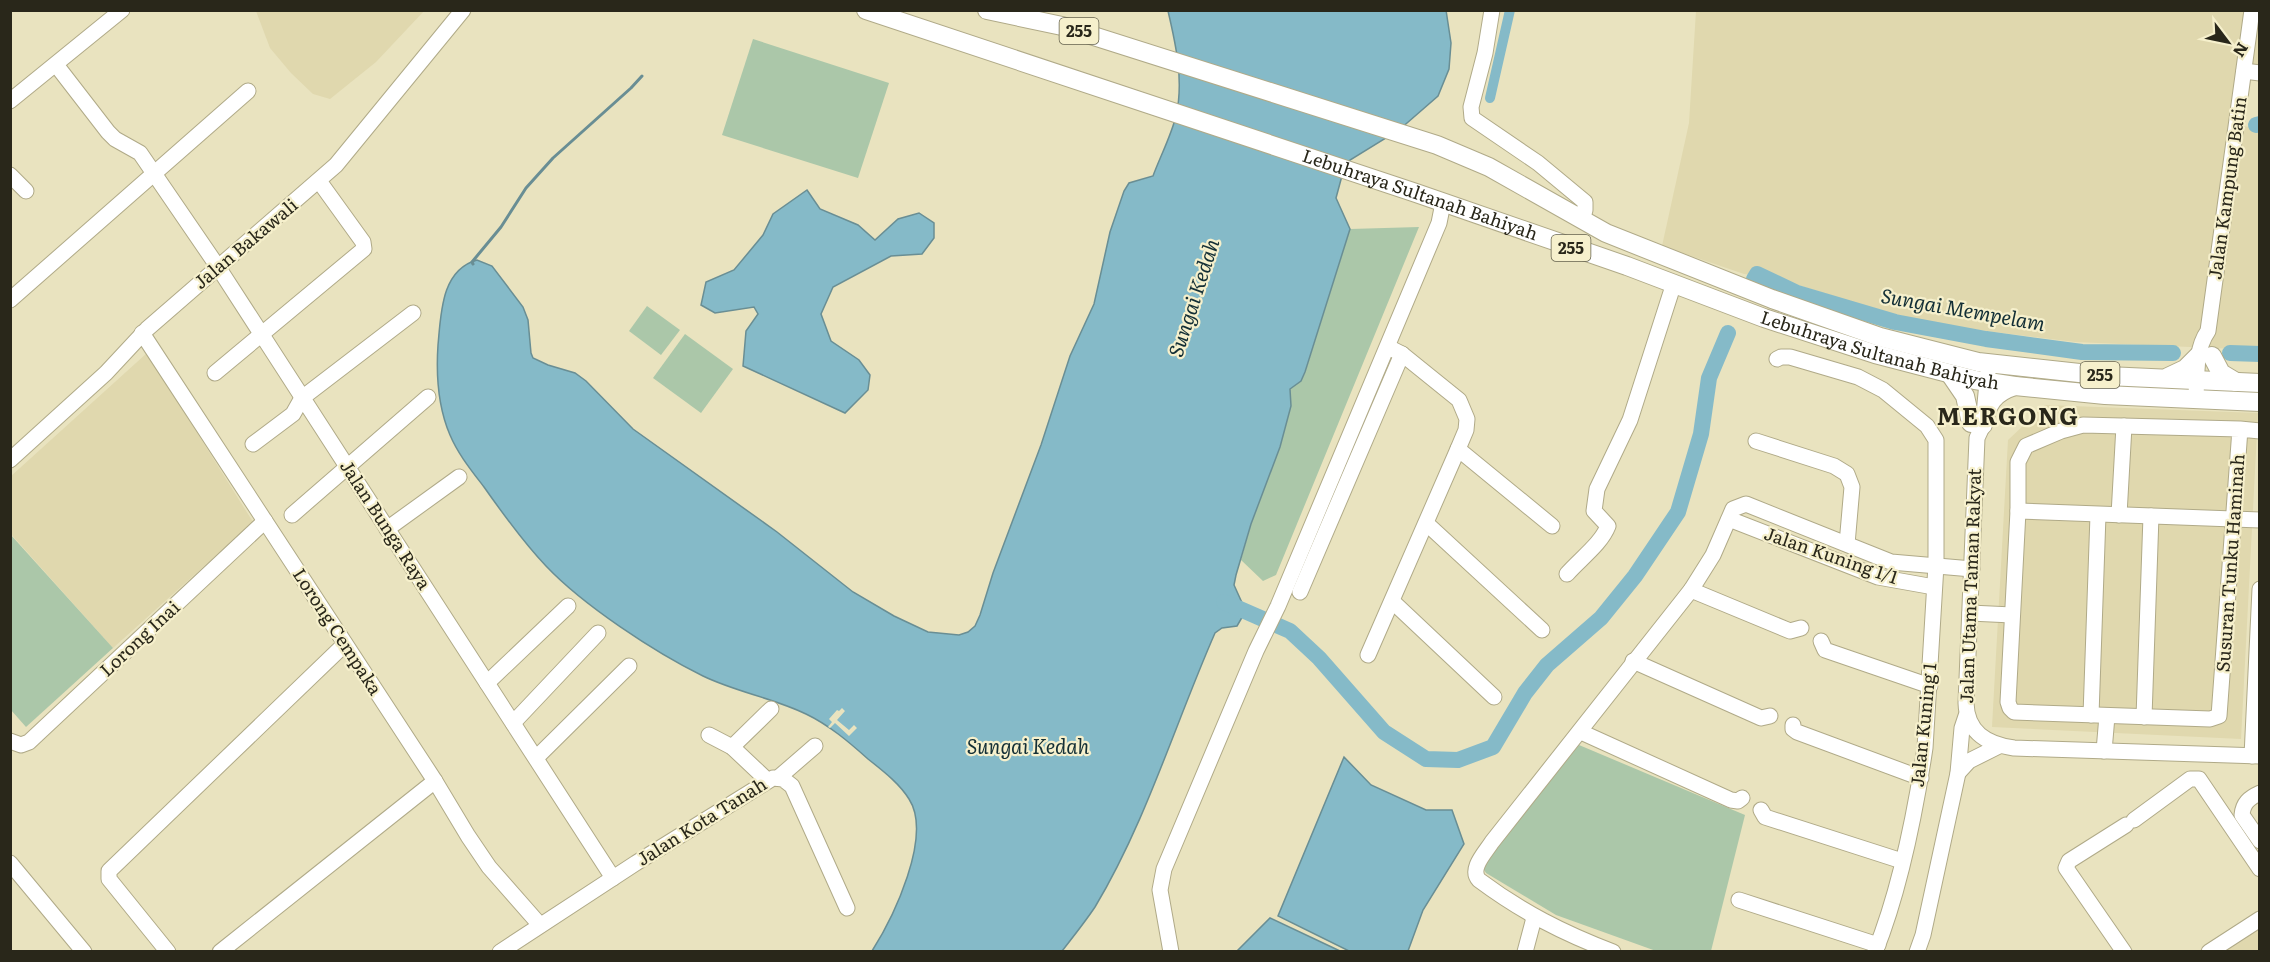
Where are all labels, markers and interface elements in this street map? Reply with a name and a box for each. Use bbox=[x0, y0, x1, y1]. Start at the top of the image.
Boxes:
north arrow bbox=[2198, 12, 2258, 72]
road number: 255 bbox=[1060, 18, 1098, 44]
text: N bbox=[2228, 38, 2255, 63]
street label: Jalan Kampung Batin bbox=[2200, 95, 2253, 281]
street label: Lebuhraya Sultanah Bahiyah bbox=[1299, 141, 1542, 246]
street label: Jalan Bakawali bbox=[187, 191, 303, 295]
water label: Sungai Kedah bbox=[1159, 234, 1225, 360]
road number: 255 bbox=[1552, 235, 1590, 261]
water label: Sungai Mempelam bbox=[1879, 279, 2048, 337]
street label: Lebuhraya Sultanah Bahiyah bbox=[1757, 303, 2001, 395]
road number: 255 bbox=[2080, 362, 2120, 388]
district label: MERGONG bbox=[1937, 397, 2079, 432]
street label: Susuran Tunku Haminah bbox=[2208, 453, 2251, 673]
street label: Jalan Bunga Raya bbox=[334, 454, 439, 595]
street label: Jalan Utama Taman Rakyat bbox=[1952, 467, 1987, 704]
street label: Jalan Kuning 1/1 bbox=[1761, 519, 1902, 590]
street label: Lorong Cempaka bbox=[287, 562, 390, 700]
street label: Lorong Inai bbox=[93, 594, 185, 682]
street label: Jalan Kuning 1 bbox=[1903, 661, 1942, 788]
water label: Sungai Kedah bbox=[967, 730, 1089, 760]
street label: Jalan Kota Tanah bbox=[631, 770, 772, 872]

